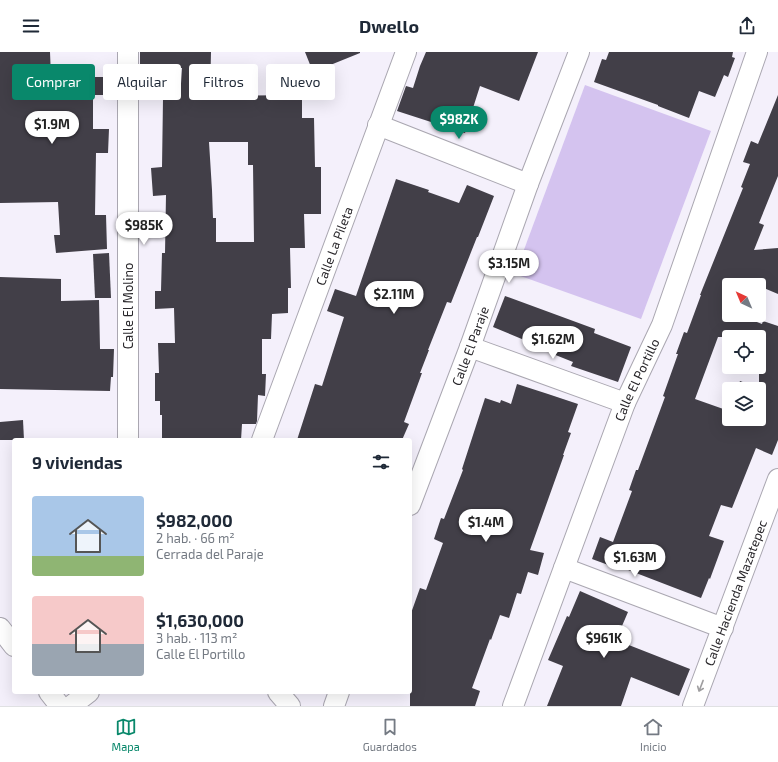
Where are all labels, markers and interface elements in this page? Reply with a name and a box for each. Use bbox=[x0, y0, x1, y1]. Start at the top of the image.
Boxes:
icon: menu bbox=[20, 15, 42, 37]
text: Dwello bbox=[359, 15, 419, 37]
icon: share bbox=[736, 15, 758, 37]
chip: Comprar bbox=[12, 64, 95, 100]
chip: Alquilar bbox=[103, 64, 181, 100]
chip: Filtros bbox=[189, 64, 258, 100]
chip: Nuevo bbox=[266, 64, 335, 100]
pin: $982K bbox=[431, 106, 487, 140]
pin: $1.9M bbox=[24, 111, 80, 145]
text: $982K bbox=[439, 111, 479, 127]
text: $1.9M bbox=[34, 116, 70, 132]
street label: Calle La Pileta bbox=[312, 204, 356, 288]
pin: $985K bbox=[116, 212, 172, 246]
text: $985K bbox=[125, 217, 163, 233]
pin: $3.15M bbox=[476, 250, 542, 284]
text: $3.15M bbox=[488, 255, 530, 271]
street label: Calle El Molino bbox=[120, 263, 136, 349]
north arrow bbox=[722, 278, 766, 322]
map controls bbox=[722, 278, 766, 426]
pin: $2.11M bbox=[361, 281, 427, 315]
text: $2.11M bbox=[374, 286, 414, 302]
street label: Calle El Paraje bbox=[448, 304, 492, 388]
pin: $1.62M bbox=[520, 326, 586, 360]
button: locate bbox=[722, 330, 766, 374]
text: $1.62M bbox=[531, 331, 575, 347]
street label: Calle El Portillo bbox=[611, 336, 663, 423]
button: layers bbox=[722, 382, 766, 426]
icon: filters bbox=[370, 451, 392, 473]
text: 9 viviendas bbox=[32, 452, 123, 472]
pin: $1.4M bbox=[458, 509, 514, 543]
text: $982,000 bbox=[156, 510, 233, 530]
icon: home bbox=[64, 512, 112, 560]
text: $1.4M bbox=[468, 514, 504, 530]
street label: Calle Hacienda Mazatepec bbox=[701, 517, 770, 668]
text: 2 hab. · 66 m² bbox=[156, 530, 235, 546]
pin: $1.63M bbox=[602, 544, 668, 578]
text: Cerrada del Paraje bbox=[156, 546, 264, 562]
text: $1.63M bbox=[613, 549, 657, 565]
text: $1,630,000 bbox=[156, 610, 244, 630]
icon: home bbox=[64, 612, 112, 660]
pin: $961K bbox=[576, 625, 632, 659]
text: 3 hab. · 113 m² bbox=[156, 630, 237, 646]
text: $961K bbox=[586, 630, 622, 646]
text: Calle El Portillo bbox=[156, 646, 245, 662]
one-way arrow bbox=[696, 680, 704, 692]
tab: Mapa bbox=[112, 716, 140, 753]
tab: Guardados bbox=[363, 716, 417, 753]
tab: Inicio bbox=[640, 716, 666, 753]

